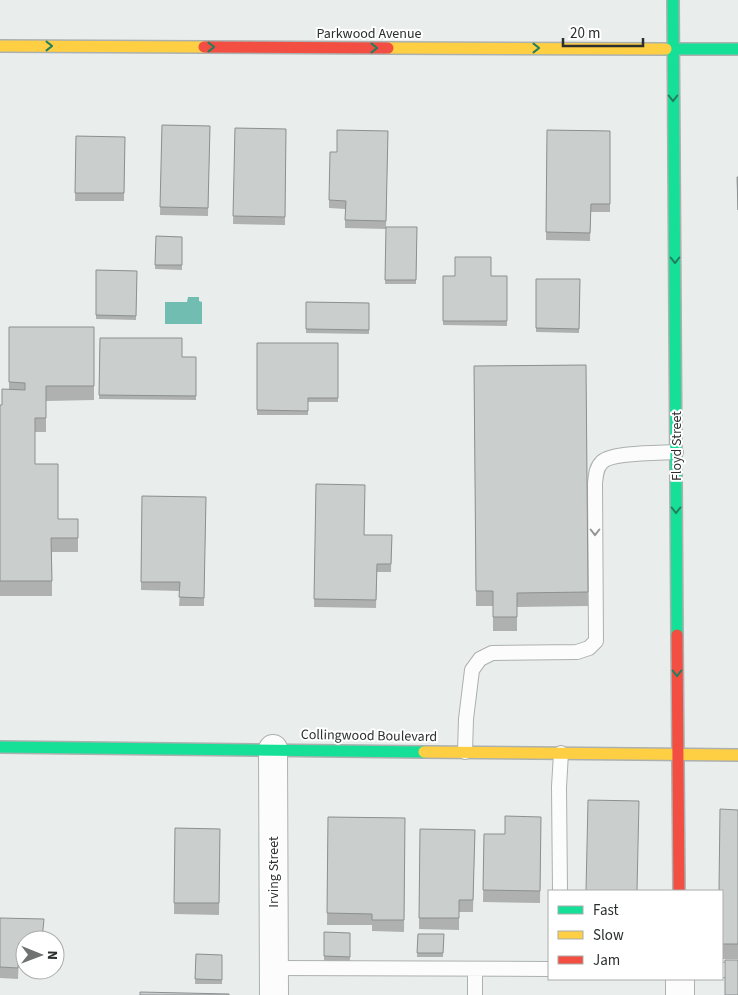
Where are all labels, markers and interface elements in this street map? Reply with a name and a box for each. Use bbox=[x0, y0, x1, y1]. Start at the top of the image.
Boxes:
scale bar bbox=[563, 15, 643, 47]
text: 20 m bbox=[570, 23, 600, 44]
street label: Parkwood Avenue bbox=[316, 24, 422, 44]
one-way arrow bbox=[45, 41, 53, 51]
one-way arrow bbox=[208, 42, 215, 52]
one-way arrow bbox=[370, 43, 378, 53]
one-way arrow bbox=[532, 43, 540, 53]
one-way arrow bbox=[668, 94, 678, 102]
one-way arrow bbox=[669, 257, 680, 265]
street label: Floyd Street bbox=[667, 411, 687, 481]
one-way arrow bbox=[671, 507, 681, 515]
one-way arrow bbox=[590, 528, 600, 536]
one-way arrow bbox=[672, 670, 682, 677]
street label: Collingwood Boulevard bbox=[301, 725, 437, 747]
street label: Irving Street bbox=[264, 836, 284, 908]
legend bbox=[548, 890, 723, 980]
text: Fast bbox=[593, 900, 619, 921]
text: Slow bbox=[593, 925, 624, 946]
north arrow bbox=[15, 930, 65, 980]
text: N bbox=[42, 950, 62, 960]
text: Jam bbox=[593, 950, 620, 971]

